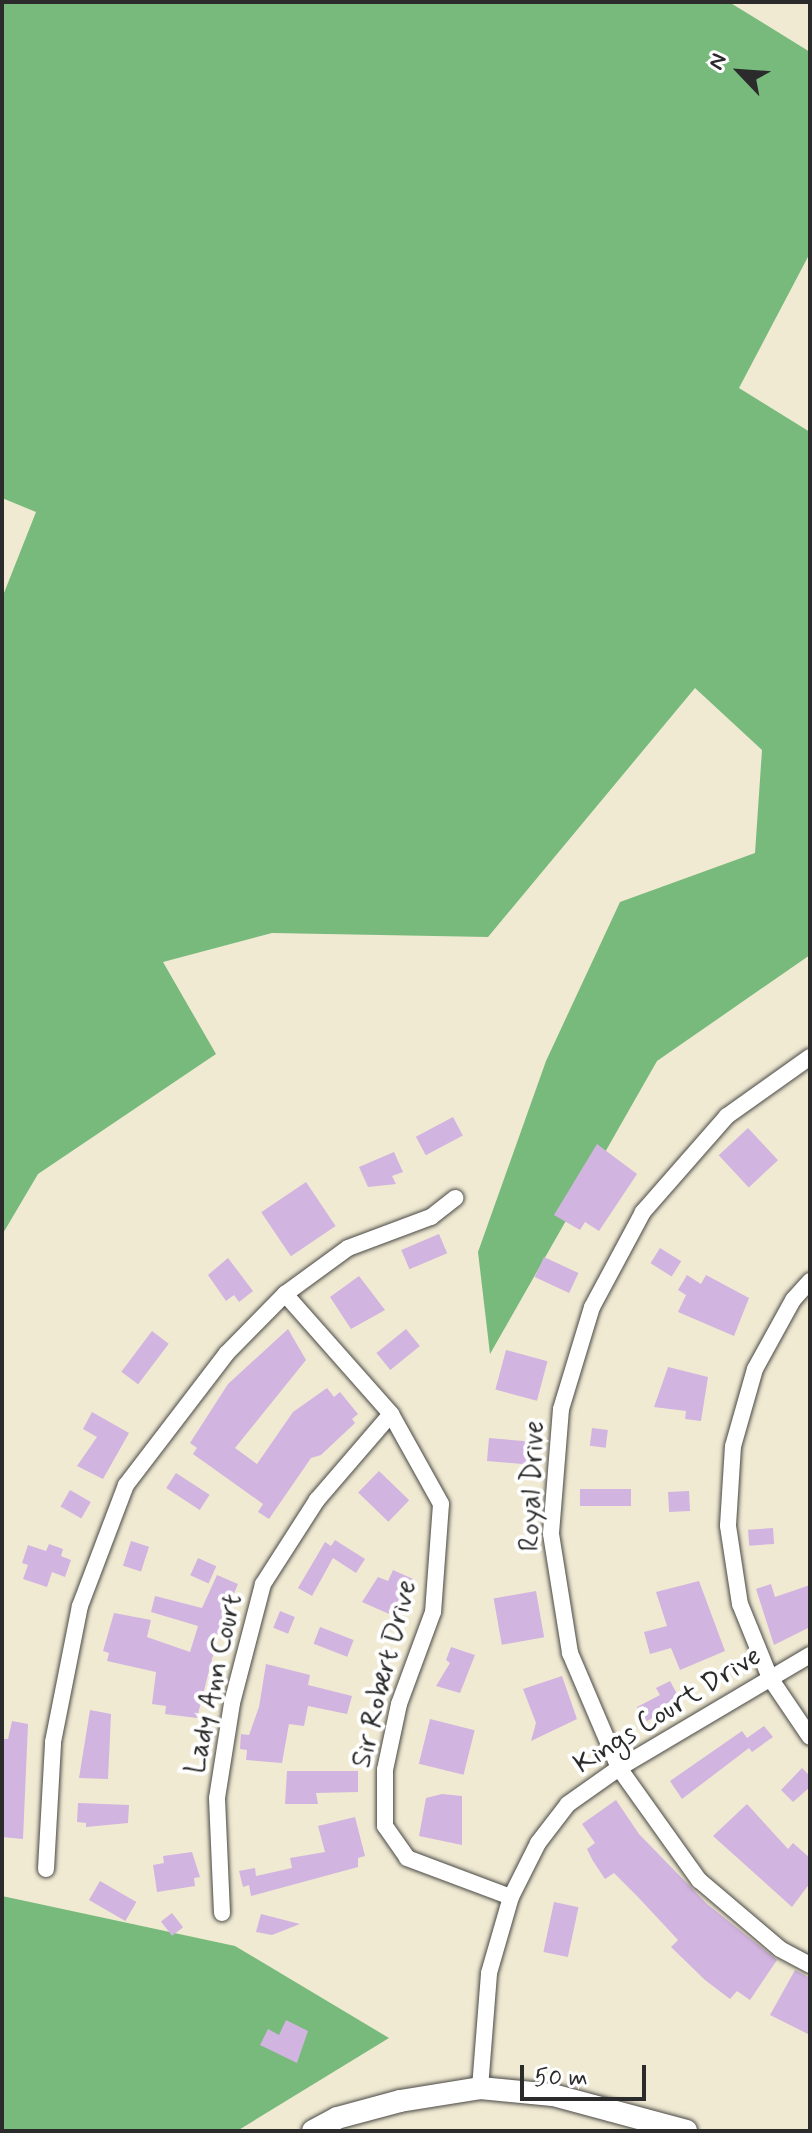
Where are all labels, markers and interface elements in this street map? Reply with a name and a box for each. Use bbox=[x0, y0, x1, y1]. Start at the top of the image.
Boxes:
north arrow bbox=[700, 32, 780, 112]
text: N bbox=[702, 49, 734, 74]
street label: Royal Drive bbox=[514, 1420, 552, 1552]
street label: Sir Robert Drive bbox=[346, 1579, 424, 1769]
street label: Lady Ann Court bbox=[179, 1588, 251, 1780]
street label: Kings Court Drive bbox=[569, 1641, 767, 1781]
scale bar bbox=[524, 2049, 650, 2099]
text: 50 m bbox=[534, 2063, 588, 2094]

